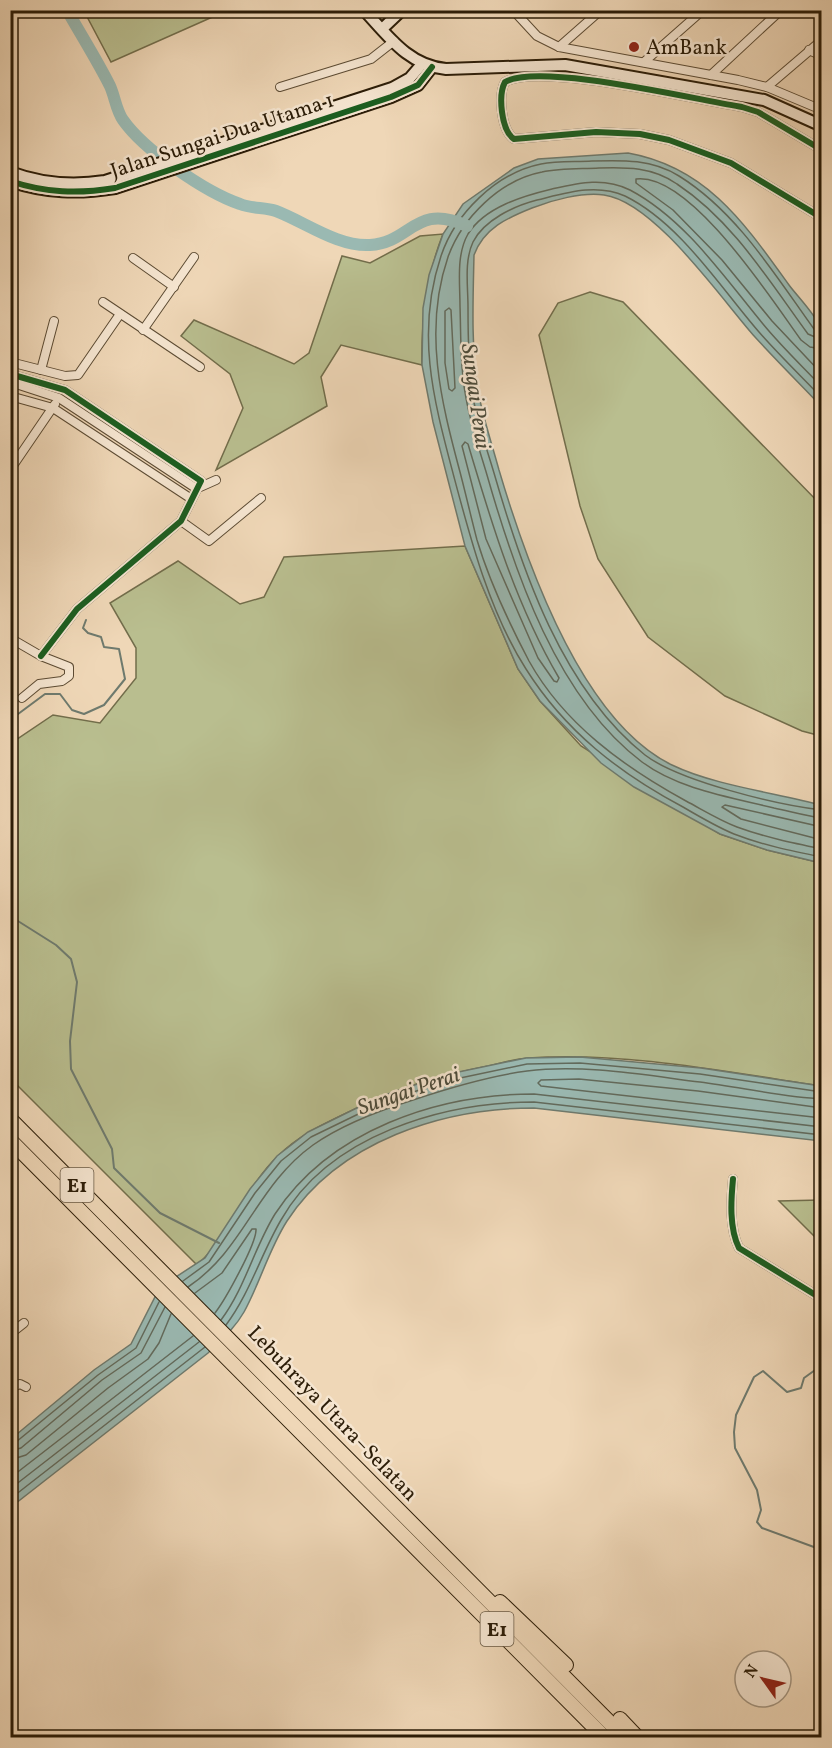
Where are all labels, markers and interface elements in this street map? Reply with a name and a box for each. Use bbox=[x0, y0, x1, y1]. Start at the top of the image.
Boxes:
place label: AmBank bbox=[646, 34, 727, 63]
marker: AmBank bbox=[627, 40, 641, 54]
street label: Jalan Sungai Dua Utama 1 bbox=[107, 87, 338, 186]
water label: Sungai Perai bbox=[452, 342, 497, 452]
water label: Sungai Perai bbox=[354, 1060, 465, 1124]
road number: E1 bbox=[60, 1168, 94, 1202]
street label: Lebuhraya Utara–Selatan bbox=[240, 1320, 424, 1508]
road number: E1 bbox=[480, 1612, 514, 1646]
north arrow bbox=[733, 1649, 793, 1709]
text: N bbox=[740, 1660, 765, 1683]

